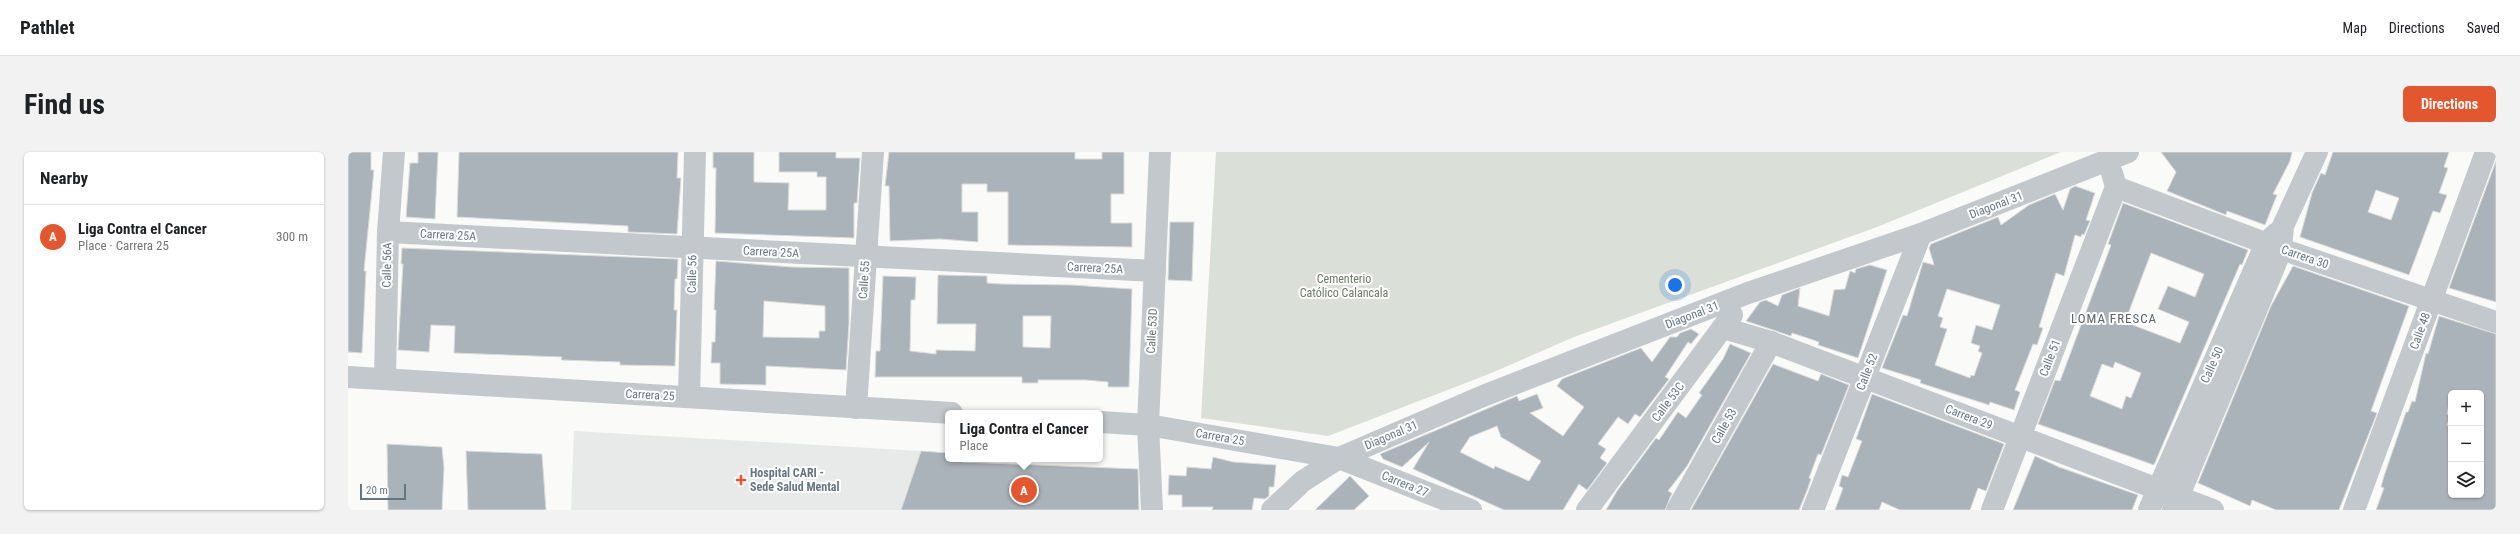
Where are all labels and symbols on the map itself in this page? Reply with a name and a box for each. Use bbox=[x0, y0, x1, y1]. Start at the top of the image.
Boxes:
street label: Diagonal 31 bbox=[1967, 188, 2025, 222]
street label: Carrera 25A bbox=[420, 227, 476, 243]
street label: Calle 56A bbox=[380, 242, 394, 288]
street label: Carrera 30 bbox=[2279, 242, 2331, 272]
street label: Carrera 25A bbox=[743, 244, 799, 260]
street label: Calle 56 bbox=[685, 255, 699, 293]
street label: Calle 55 bbox=[856, 260, 872, 300]
street label: Carrera 25A bbox=[1067, 260, 1123, 276]
park label: Cementerio Católico Calancala bbox=[1300, 272, 1388, 300]
your location bbox=[1665, 275, 1685, 295]
street label: Diagonal 31 bbox=[1663, 298, 1721, 332]
street label: Calle 53D bbox=[1144, 308, 1160, 354]
district label: LOMA FRESCA bbox=[2071, 311, 2157, 326]
street label: Calle 48 bbox=[2407, 311, 2433, 351]
street label: Calle 51 bbox=[2037, 338, 2063, 378]
street label: Calle 50 bbox=[2198, 345, 2226, 385]
street label: Calle 52 bbox=[1854, 352, 1880, 392]
street label: Calle 53C bbox=[1649, 380, 1687, 424]
street label: Carrera 25 bbox=[625, 387, 675, 403]
street label: Carrera 29 bbox=[1944, 402, 1995, 432]
street label: Calle 53 bbox=[1709, 406, 1739, 446]
street label: Diagonal 31 bbox=[1362, 418, 1420, 452]
street label: Carrera 25 bbox=[1195, 426, 1245, 448]
place label: Hospital CARI - Sede Salud Mental bbox=[750, 466, 840, 494]
street label: Carrera 27 bbox=[1380, 468, 1430, 500]
marker: Hospital CARI - Sede Salud Mental bbox=[735, 474, 747, 486]
pin: A bbox=[1011, 475, 1037, 505]
scale bar bbox=[360, 482, 406, 501]

